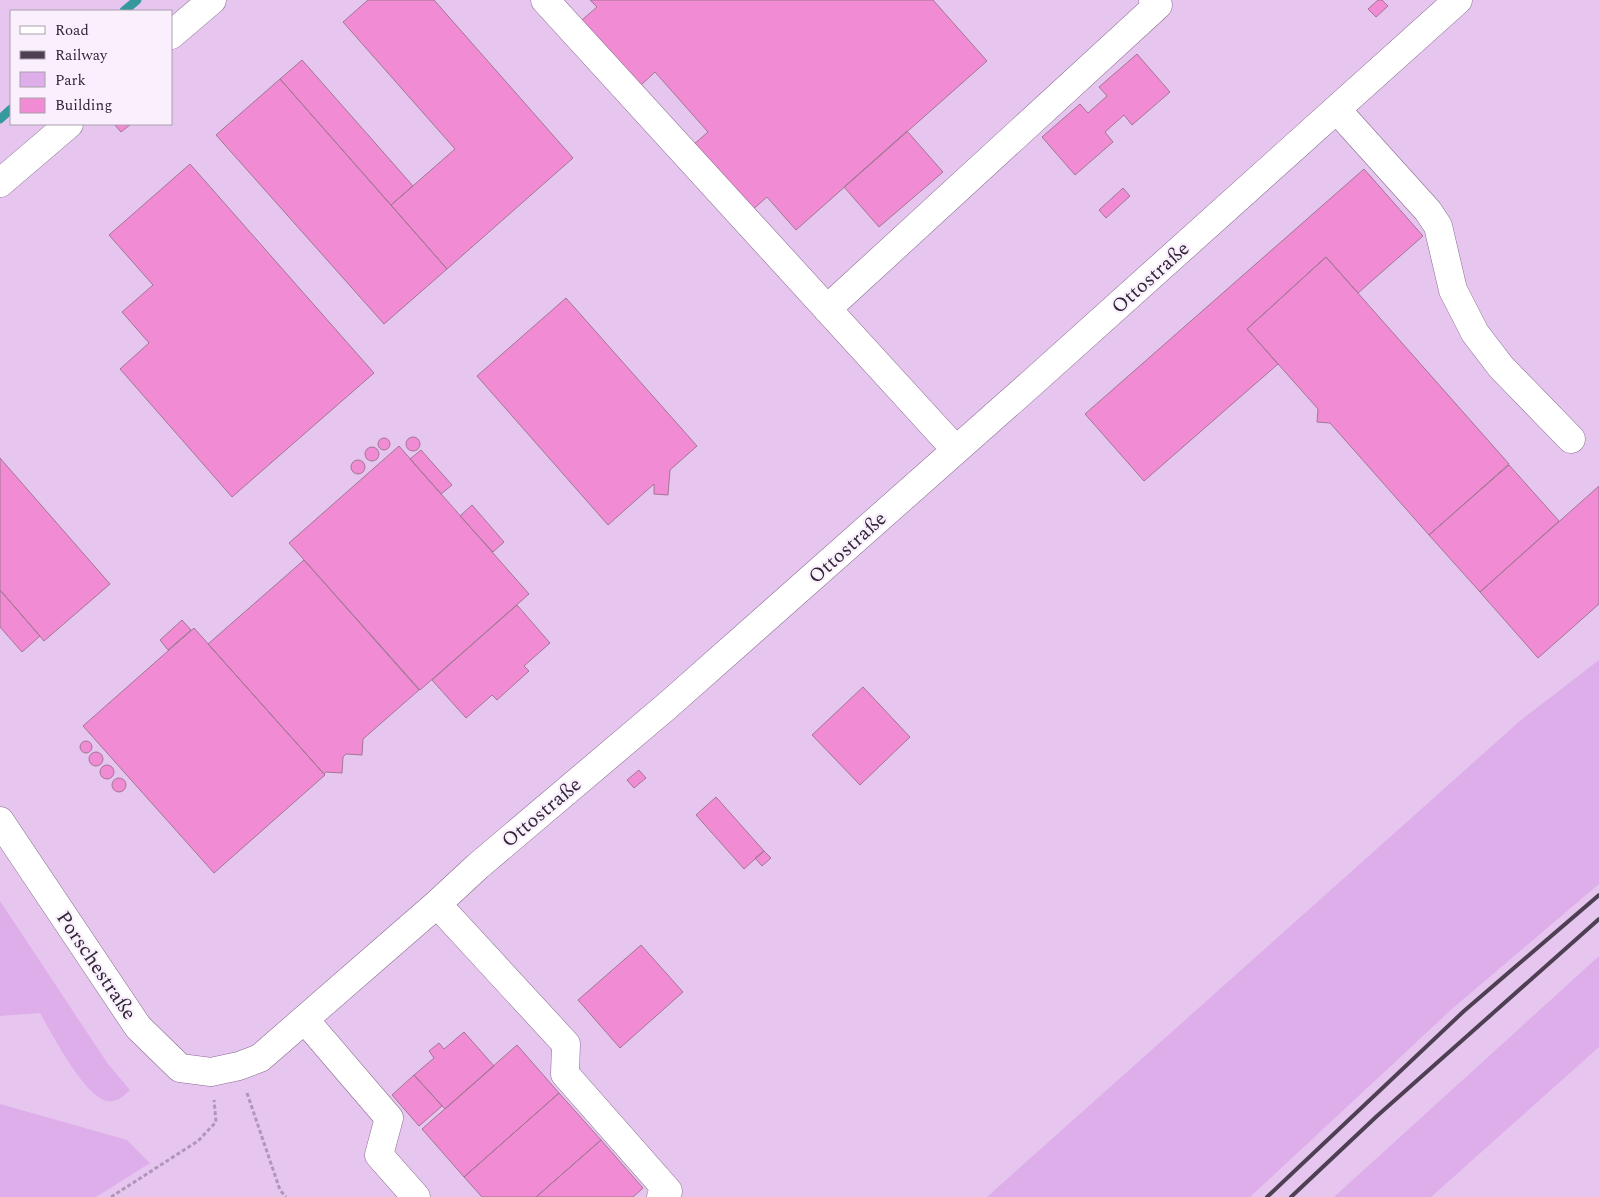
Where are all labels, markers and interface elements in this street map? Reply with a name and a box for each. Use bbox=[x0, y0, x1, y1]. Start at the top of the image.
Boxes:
legend bbox=[10, 10, 172, 125]
text: Road bbox=[55, 19, 89, 42]
text: Railway bbox=[55, 44, 108, 67]
text: Park bbox=[55, 69, 86, 92]
text: Building bbox=[55, 94, 112, 117]
street label: Ottostraße bbox=[1105, 234, 1197, 321]
street label: Ottostraße bbox=[802, 504, 894, 591]
street label: Ottostraße bbox=[495, 770, 588, 855]
street label: Porschestraße bbox=[48, 905, 144, 1026]

